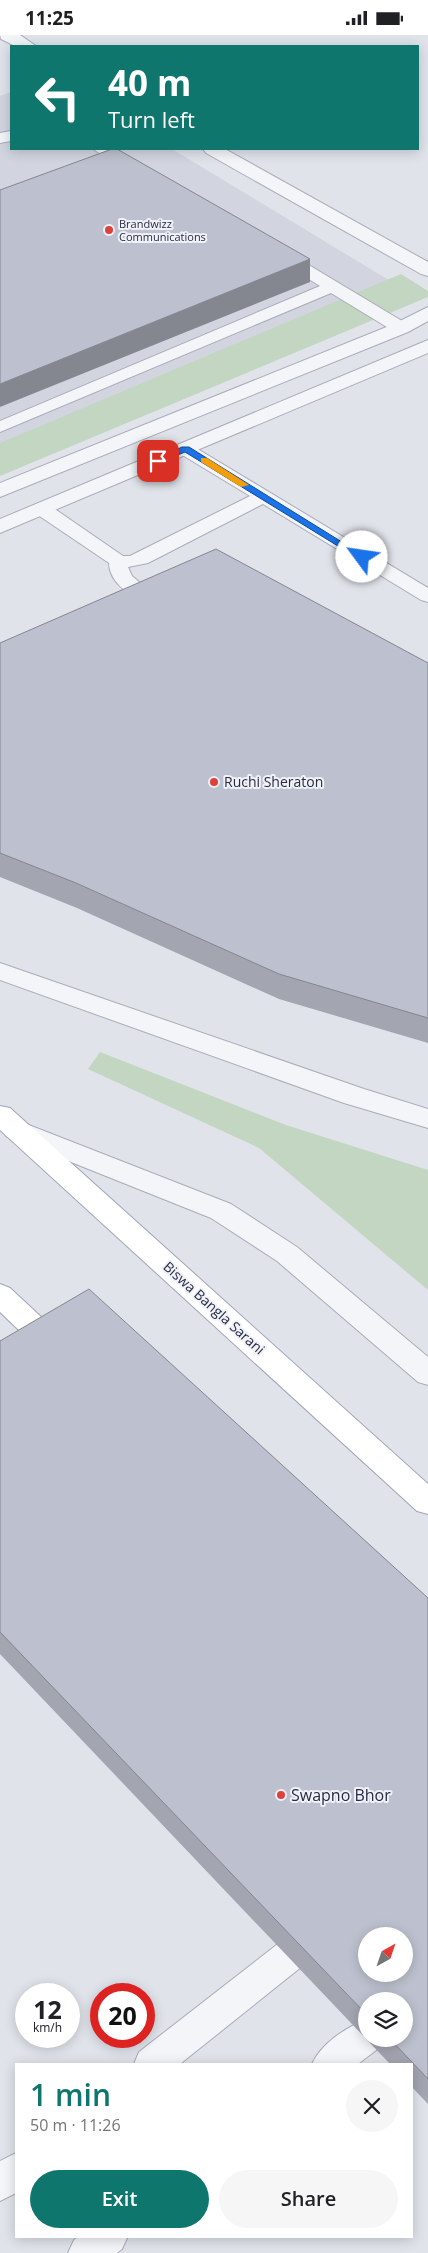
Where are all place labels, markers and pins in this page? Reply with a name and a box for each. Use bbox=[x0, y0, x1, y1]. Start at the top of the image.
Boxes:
place label: Brandwizz Communications bbox=[119, 216, 206, 244]
marker: Brandwizz Communications bbox=[103, 224, 115, 236]
pin bbox=[137, 440, 179, 482]
place label: Ruchi Sheraton bbox=[224, 772, 323, 791]
marker: Ruchi Sheraton bbox=[208, 776, 220, 788]
place label: Swapno Bhor bbox=[291, 1784, 391, 1806]
marker: Swapno Bhor bbox=[275, 1789, 287, 1801]

